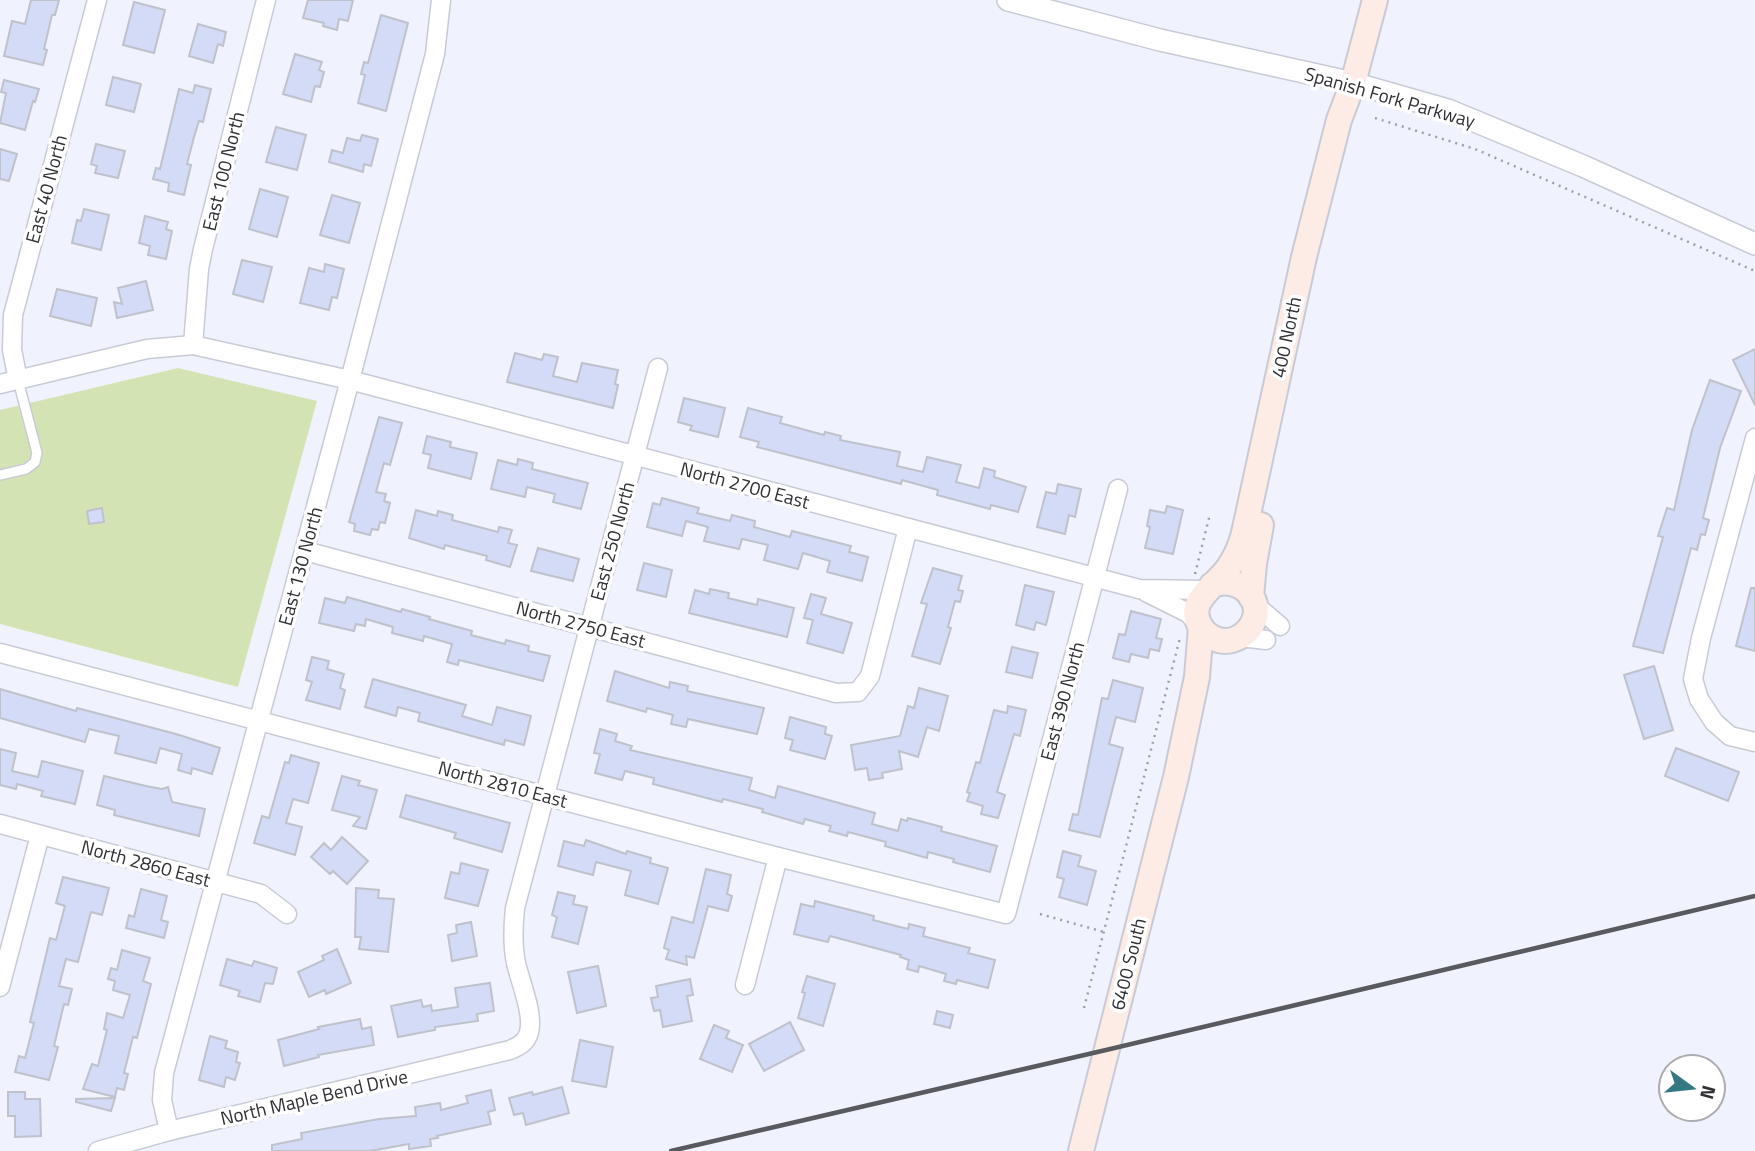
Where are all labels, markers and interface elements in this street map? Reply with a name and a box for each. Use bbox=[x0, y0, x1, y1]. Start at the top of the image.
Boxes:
street label: Spanish Fork Parkway bbox=[1301, 58, 1479, 135]
street label: East 100 North bbox=[194, 108, 251, 234]
street label: East 40 North bbox=[17, 131, 74, 246]
street label: 400 North bbox=[1263, 294, 1308, 380]
street label: North 2700 East bbox=[677, 453, 813, 516]
street label: East 250 North bbox=[582, 478, 641, 604]
street label: East 130 North bbox=[270, 503, 329, 629]
street label: North 2750 East bbox=[513, 592, 649, 655]
street label: East 390 North bbox=[1032, 638, 1091, 764]
street label: North 2810 East bbox=[435, 752, 571, 815]
street label: North 2860 East bbox=[78, 831, 214, 894]
street label: 6400 South bbox=[1102, 915, 1153, 1013]
north arrow bbox=[1657, 1053, 1727, 1123]
street label: North Maple Bend Drive bbox=[217, 1061, 410, 1132]
text: N bbox=[1693, 1082, 1725, 1103]

